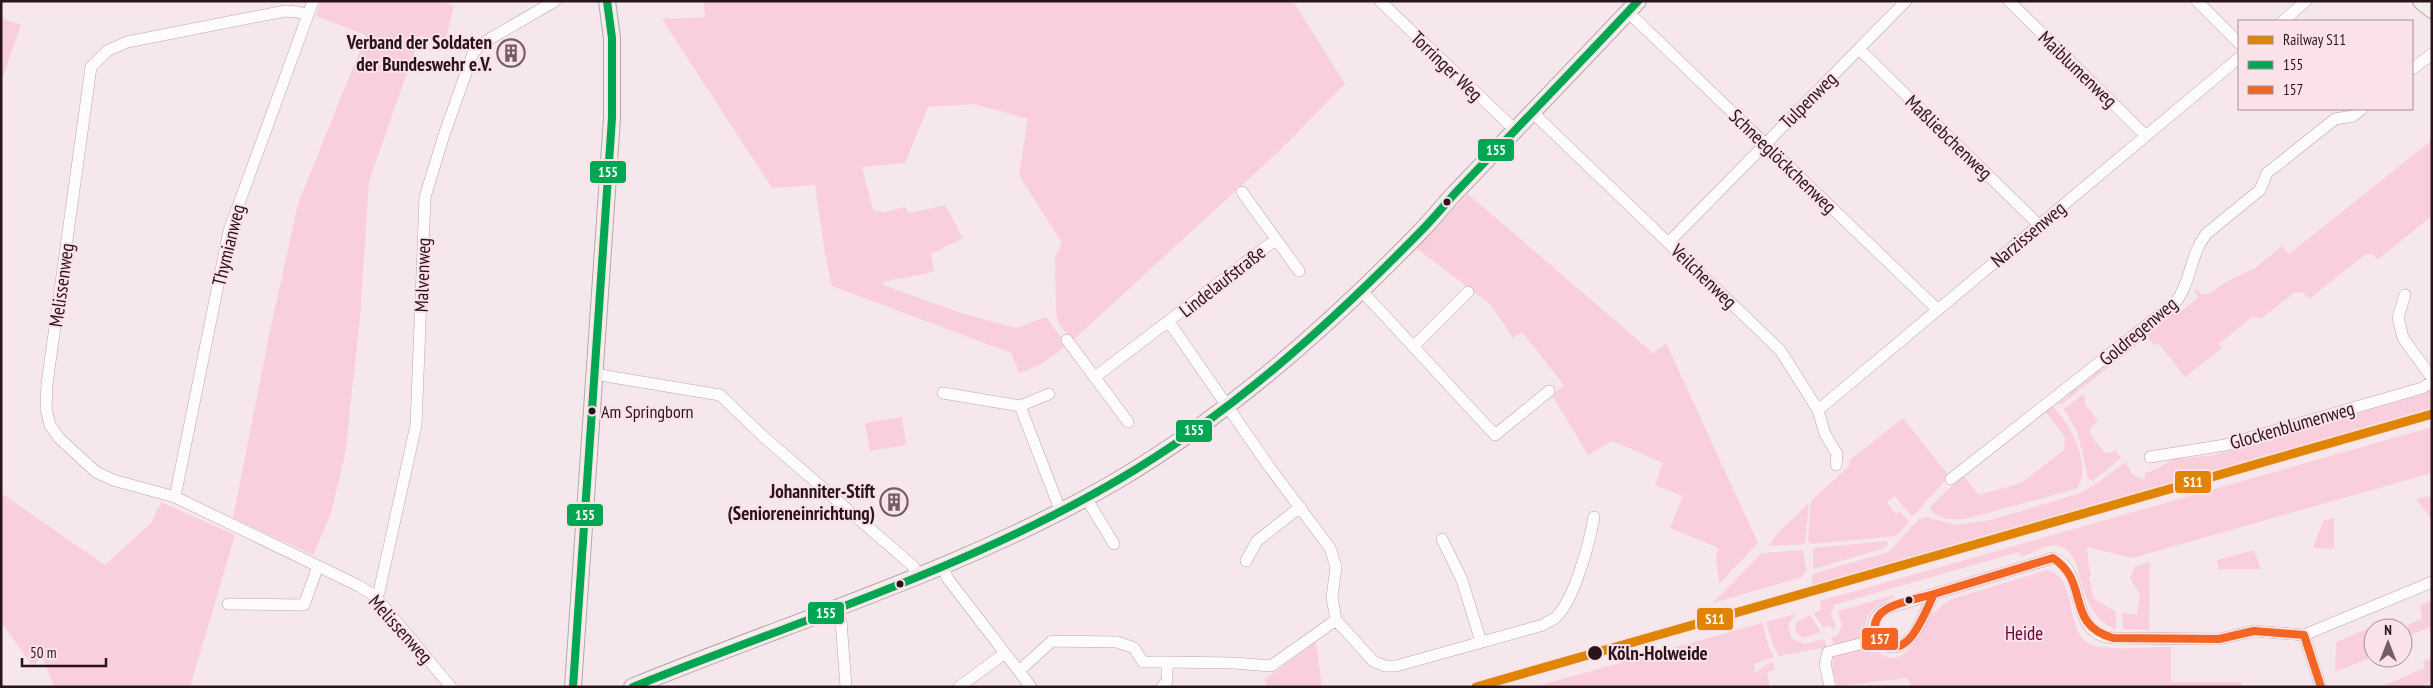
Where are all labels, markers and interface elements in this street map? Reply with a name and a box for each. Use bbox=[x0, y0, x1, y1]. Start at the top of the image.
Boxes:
legend bbox=[2238, 20, 2413, 110]
street label: Torringer Weg bbox=[1406, 26, 1488, 106]
street label: Maiblumenweg bbox=[2034, 26, 2122, 112]
place label: Verband der Soldaten der Bundeswehr e.V. bbox=[346, 30, 492, 76]
text: Railway S11 bbox=[2283, 30, 2346, 49]
building icon: Verband der Soldaten der Bundeswehr e.V. bbox=[496, 38, 526, 68]
text: 155 bbox=[2283, 55, 2303, 74]
street label: Tulpenweg bbox=[1774, 66, 1842, 134]
text: 157 bbox=[2283, 80, 2303, 99]
street label: Maßliebchenweg bbox=[1900, 90, 1998, 184]
street label: Schneeglöckchenweg bbox=[1724, 104, 1842, 218]
line badge: 155 bbox=[1477, 138, 1515, 162]
text: 155 bbox=[1486, 141, 1506, 159]
line badge: 155 bbox=[589, 160, 627, 184]
text: 155 bbox=[598, 163, 618, 181]
street label: Narzissenweg bbox=[1986, 196, 2070, 272]
unlabelled marker bbox=[1442, 197, 1452, 207]
street label: Thymianweg bbox=[206, 202, 250, 288]
street label: Malvenweg bbox=[409, 237, 435, 313]
street label: Veilchenweg bbox=[1665, 238, 1742, 313]
street label: Lindelaufstraße bbox=[1174, 240, 1270, 322]
street label: Melissenweg bbox=[43, 241, 79, 329]
street label: Goldregenweg bbox=[2094, 291, 2182, 371]
street label: Glockenblumenweg bbox=[2227, 396, 2357, 454]
place label: Am Springborn bbox=[601, 400, 694, 423]
marker: Am Springborn bbox=[587, 406, 597, 416]
line badge: 155 bbox=[1175, 419, 1213, 443]
text: 155 bbox=[1184, 421, 1204, 439]
line badge: S11 bbox=[2174, 470, 2212, 494]
text: S11 bbox=[2183, 473, 2203, 491]
place label: Johanniter-Stift (Senioreneinrichtung) bbox=[728, 479, 875, 525]
building icon: Johanniter-Stift (Senioreneinrichtung) bbox=[879, 487, 909, 517]
line badge: 155 bbox=[566, 503, 604, 527]
text: 155 bbox=[575, 506, 595, 524]
unlabelled marker bbox=[895, 579, 905, 589]
street label: Melissenweg bbox=[364, 590, 438, 668]
unlabelled marker bbox=[1904, 595, 1914, 605]
line badge: 155 bbox=[807, 601, 845, 625]
text: 155 bbox=[816, 604, 836, 622]
line badge: S11 bbox=[1696, 607, 1734, 631]
text: S11 bbox=[1705, 610, 1725, 628]
north arrow bbox=[2363, 618, 2413, 668]
park label: Heide bbox=[2005, 621, 2043, 645]
text: N bbox=[2384, 621, 2392, 639]
line badge: 157 bbox=[1861, 627, 1899, 651]
text: 157 bbox=[1870, 630, 1890, 648]
scale bar bbox=[22, 636, 106, 668]
place label: Köln-Holweide bbox=[1608, 641, 1708, 665]
text: 50 m bbox=[30, 643, 56, 662]
marker: Köln-Holweide bbox=[1586, 644, 1604, 662]

